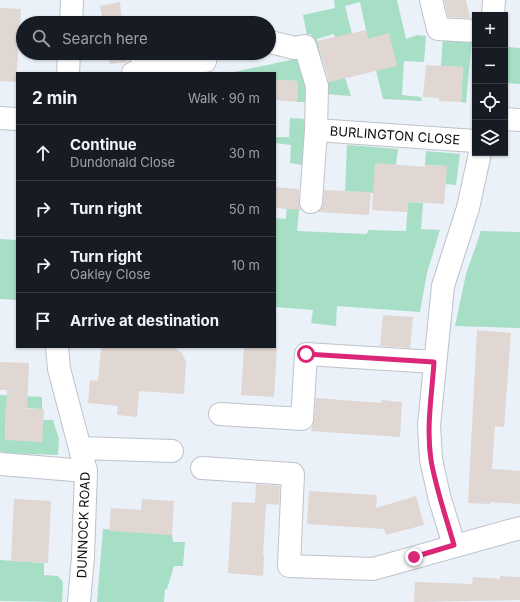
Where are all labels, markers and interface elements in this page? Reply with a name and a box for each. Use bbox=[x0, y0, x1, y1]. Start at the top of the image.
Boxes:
map controls bbox=[472, 12, 508, 156]
button: + bbox=[472, 12, 508, 48]
search box bbox=[16, 16, 276, 60]
icon: search bbox=[30, 27, 52, 49]
text: Search here bbox=[62, 29, 148, 48]
button: − bbox=[472, 48, 508, 84]
button: locate bbox=[472, 84, 508, 120]
text: 2 min bbox=[32, 88, 77, 108]
text: Walk · 90 m bbox=[188, 90, 260, 106]
button: layers bbox=[472, 120, 508, 156]
street label: BURLINGTON CLOSE bbox=[329, 122, 461, 148]
text: Continue bbox=[70, 135, 137, 154]
icon: ahead bbox=[32, 142, 54, 164]
text: 30 m bbox=[229, 145, 260, 161]
text: Dundonald Close bbox=[70, 154, 175, 170]
icon: right bbox=[32, 198, 54, 220]
text: Turn right bbox=[70, 199, 142, 218]
text: 50 m bbox=[229, 201, 260, 217]
text: Turn right bbox=[70, 247, 142, 266]
icon: right bbox=[32, 254, 54, 276]
text: 10 m bbox=[231, 257, 260, 273]
text: Oakley Close bbox=[70, 266, 151, 282]
icon: arrive bbox=[32, 310, 54, 332]
text: Arrive at destination bbox=[70, 311, 219, 330]
route start bbox=[297, 345, 315, 363]
street label: DUNNOCK ROAD bbox=[73, 471, 93, 579]
route end bbox=[405, 548, 423, 566]

